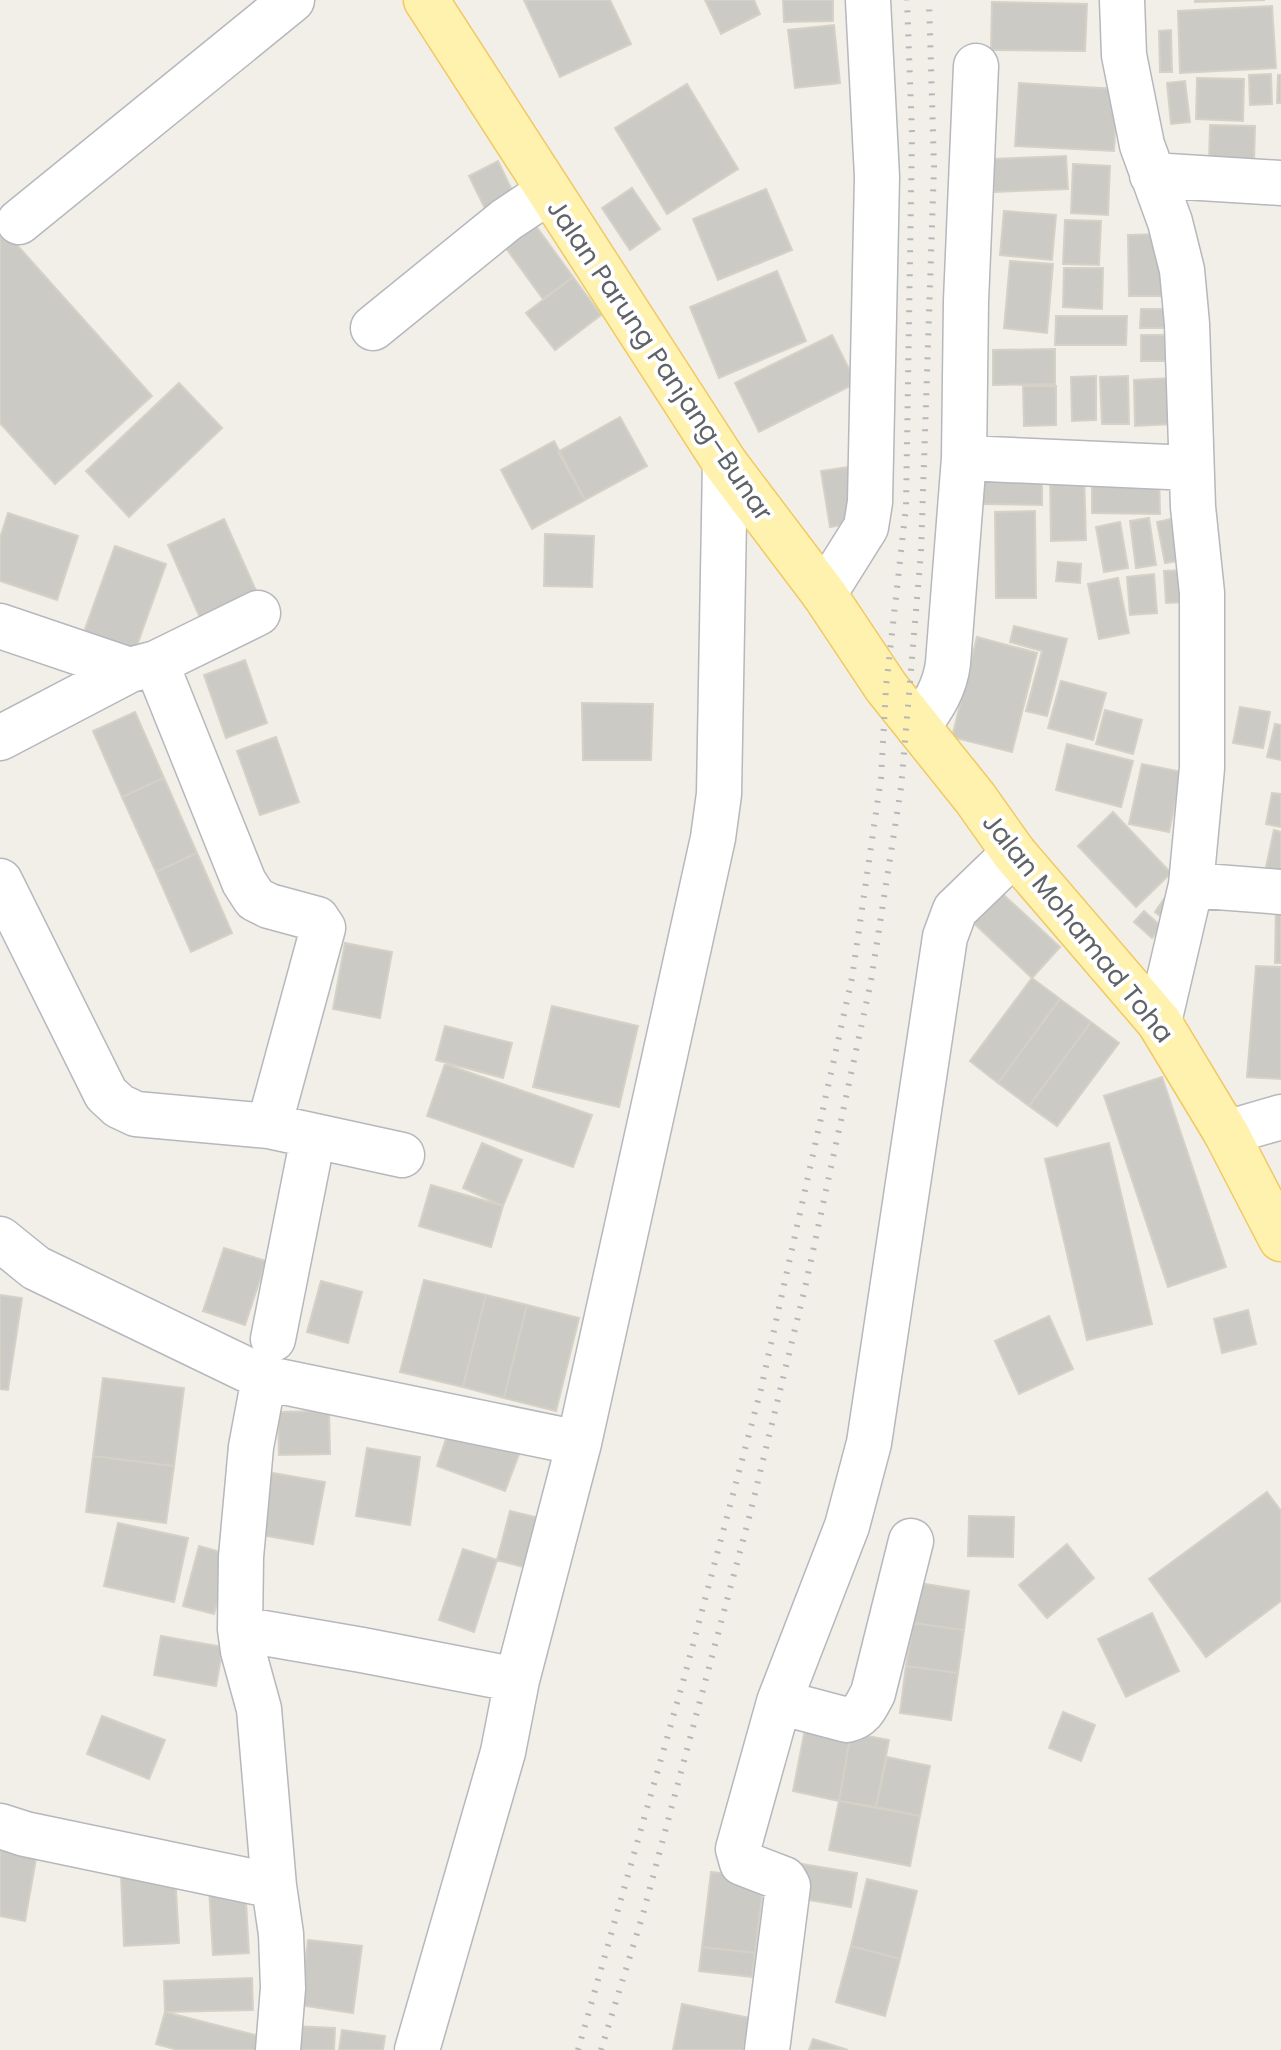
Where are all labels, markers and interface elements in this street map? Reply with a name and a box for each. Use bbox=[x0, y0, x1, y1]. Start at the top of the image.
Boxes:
street label: Jalan Parung Panjang–Bunar bbox=[539, 192, 781, 528]
street label: Jalan Mohamad Toha bbox=[974, 806, 1182, 1050]

